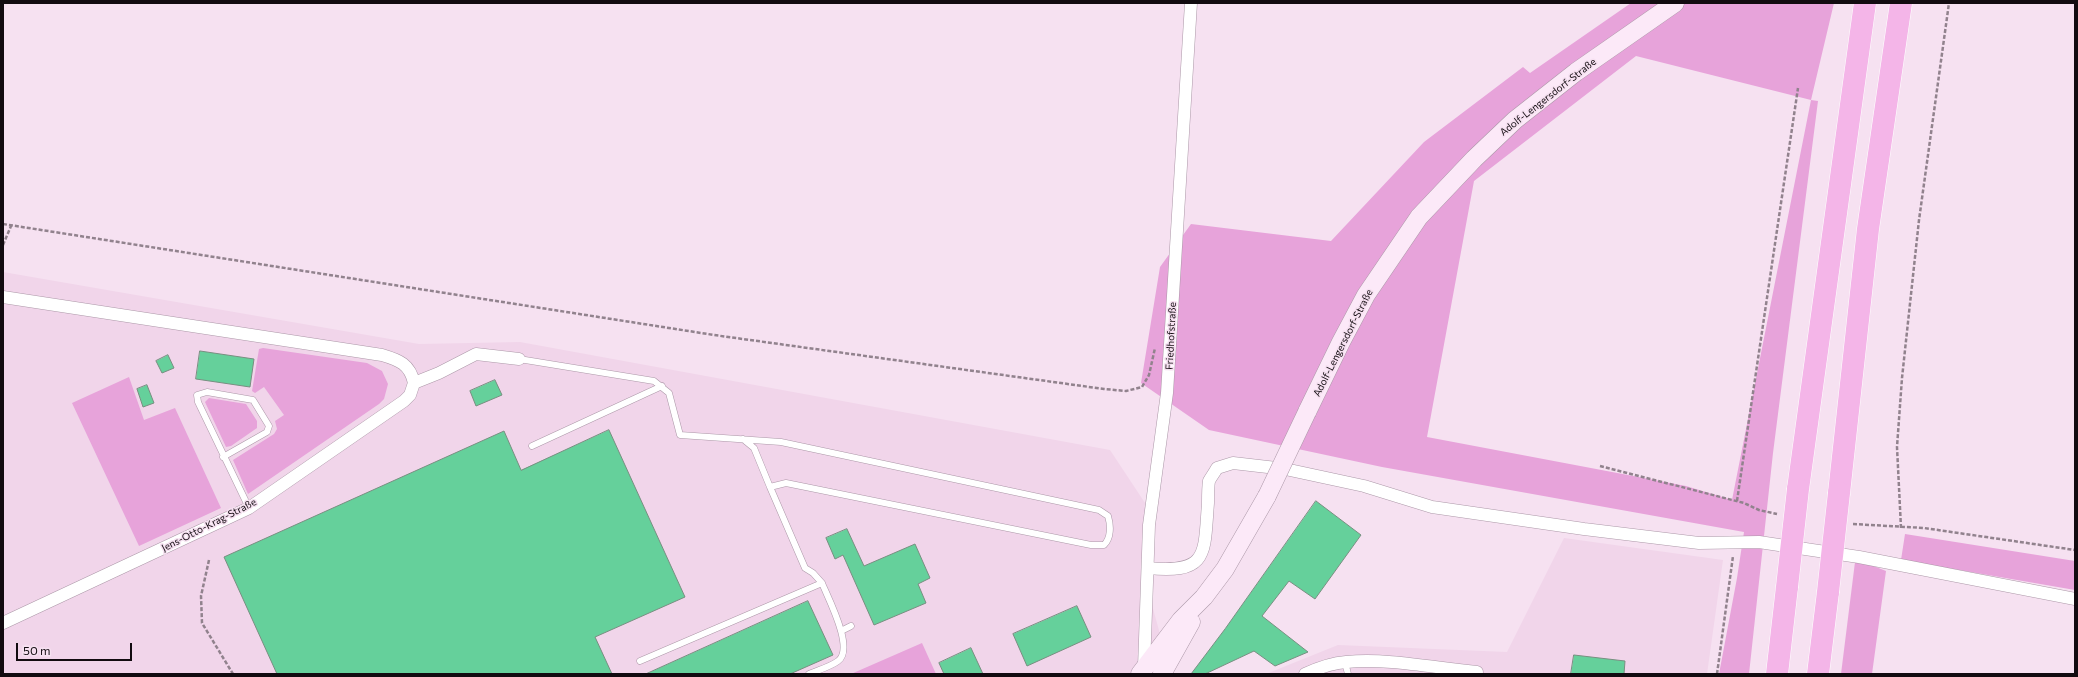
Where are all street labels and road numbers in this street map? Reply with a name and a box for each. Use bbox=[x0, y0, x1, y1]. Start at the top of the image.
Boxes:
street label: Adolf-Lengersdorf-Straße bbox=[1498, 56, 1598, 138]
street label: Adolf-Lengersdorf-Straße bbox=[1311, 287, 1375, 399]
street label: Friedhofstraße bbox=[1163, 302, 1179, 370]
street label: Jens-Otto-Krag-Straße bbox=[160, 496, 258, 554]

